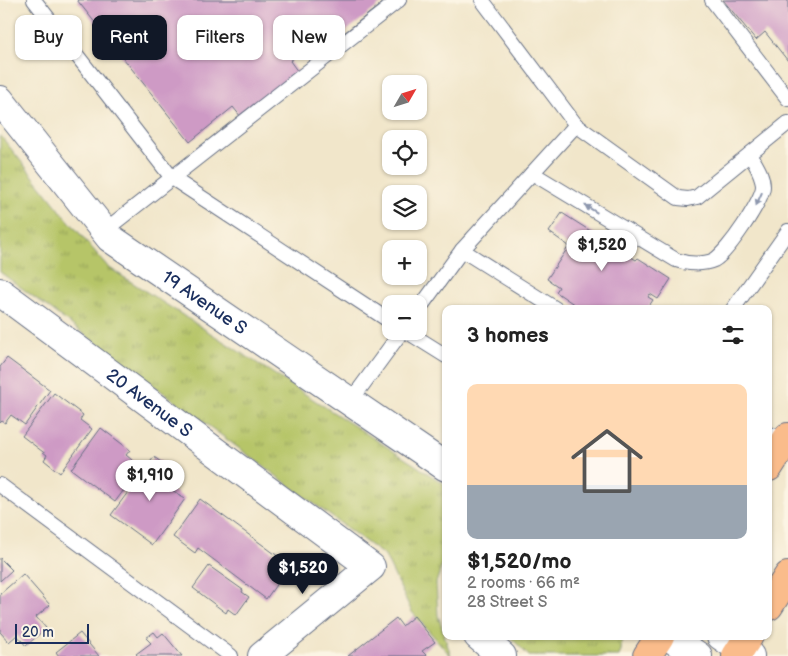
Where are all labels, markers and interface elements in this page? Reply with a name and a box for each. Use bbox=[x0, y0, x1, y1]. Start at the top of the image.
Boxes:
chip: Buy bbox=[15, 15, 82, 60]
chip: Rent bbox=[92, 15, 167, 60]
chip: Filters bbox=[177, 15, 263, 60]
chip: New bbox=[273, 15, 345, 60]
north arrow bbox=[382, 75, 428, 120]
map controls bbox=[382, 75, 427, 340]
button: locate bbox=[382, 130, 427, 175]
button: layers bbox=[382, 185, 427, 230]
one-way arrow bbox=[754, 192, 762, 206]
one-way arrow bbox=[584, 204, 597, 213]
pin: $1,520 bbox=[561, 230, 643, 272]
text: $1,520 bbox=[577, 236, 627, 255]
button: + bbox=[382, 240, 427, 285]
street label: 19 Avenue S bbox=[158, 267, 251, 339]
button: − bbox=[382, 295, 427, 340]
icon: filters bbox=[719, 321, 747, 349]
text: 3 homes bbox=[467, 323, 549, 348]
street label: 20 Avenue S bbox=[102, 364, 196, 442]
icon: home bbox=[562, 416, 652, 506]
pin: $1,910 bbox=[109, 460, 191, 502]
text: $1,910 bbox=[127, 466, 173, 485]
text: $1,520/mo bbox=[467, 549, 571, 574]
pin: $1,520 bbox=[262, 552, 344, 595]
text: $1,520 bbox=[278, 559, 328, 578]
text: 2 rooms · 66 m² bbox=[467, 574, 580, 593]
text: 28 Street S bbox=[467, 593, 547, 612]
scale bar bbox=[15, 621, 89, 644]
text: 20 m bbox=[22, 624, 54, 641]

